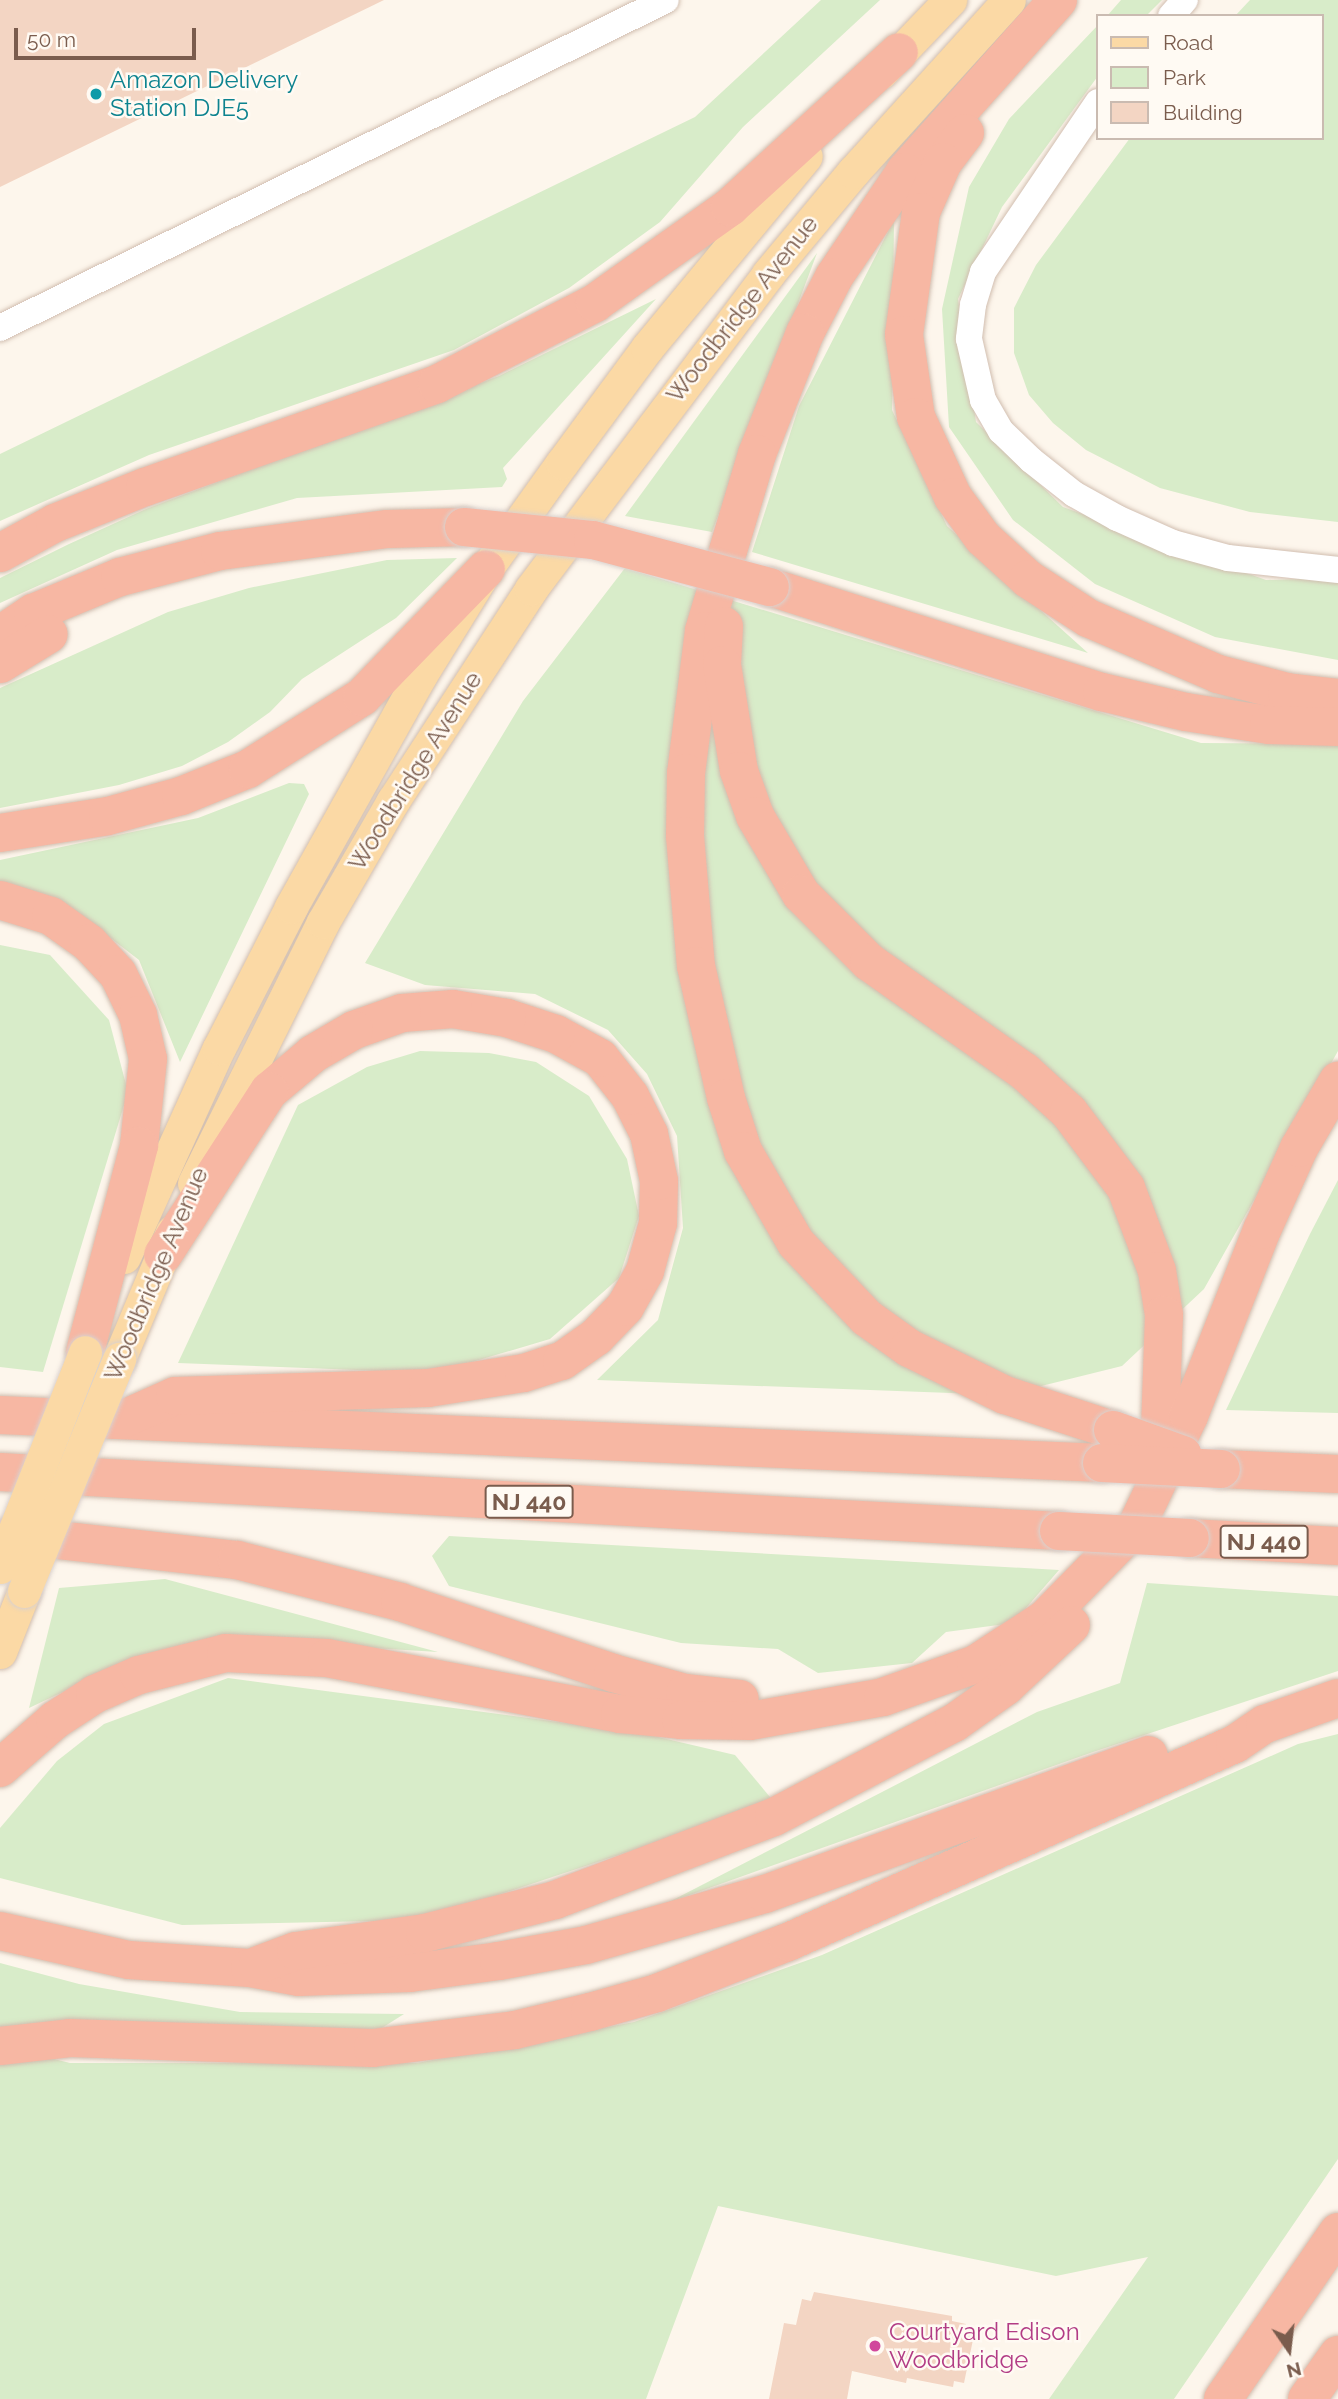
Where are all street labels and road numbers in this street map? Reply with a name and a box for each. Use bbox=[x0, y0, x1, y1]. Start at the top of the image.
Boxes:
street label: Woodbridge Avenue bbox=[660, 210, 824, 408]
street label: Woodbridge Avenue bbox=[342, 666, 488, 876]
street label: Woodbridge Avenue bbox=[98, 1163, 214, 1385]
road number: NJ 440 bbox=[484, 1483, 574, 1522]
road number: NJ 440 bbox=[1218, 1522, 1310, 1562]

